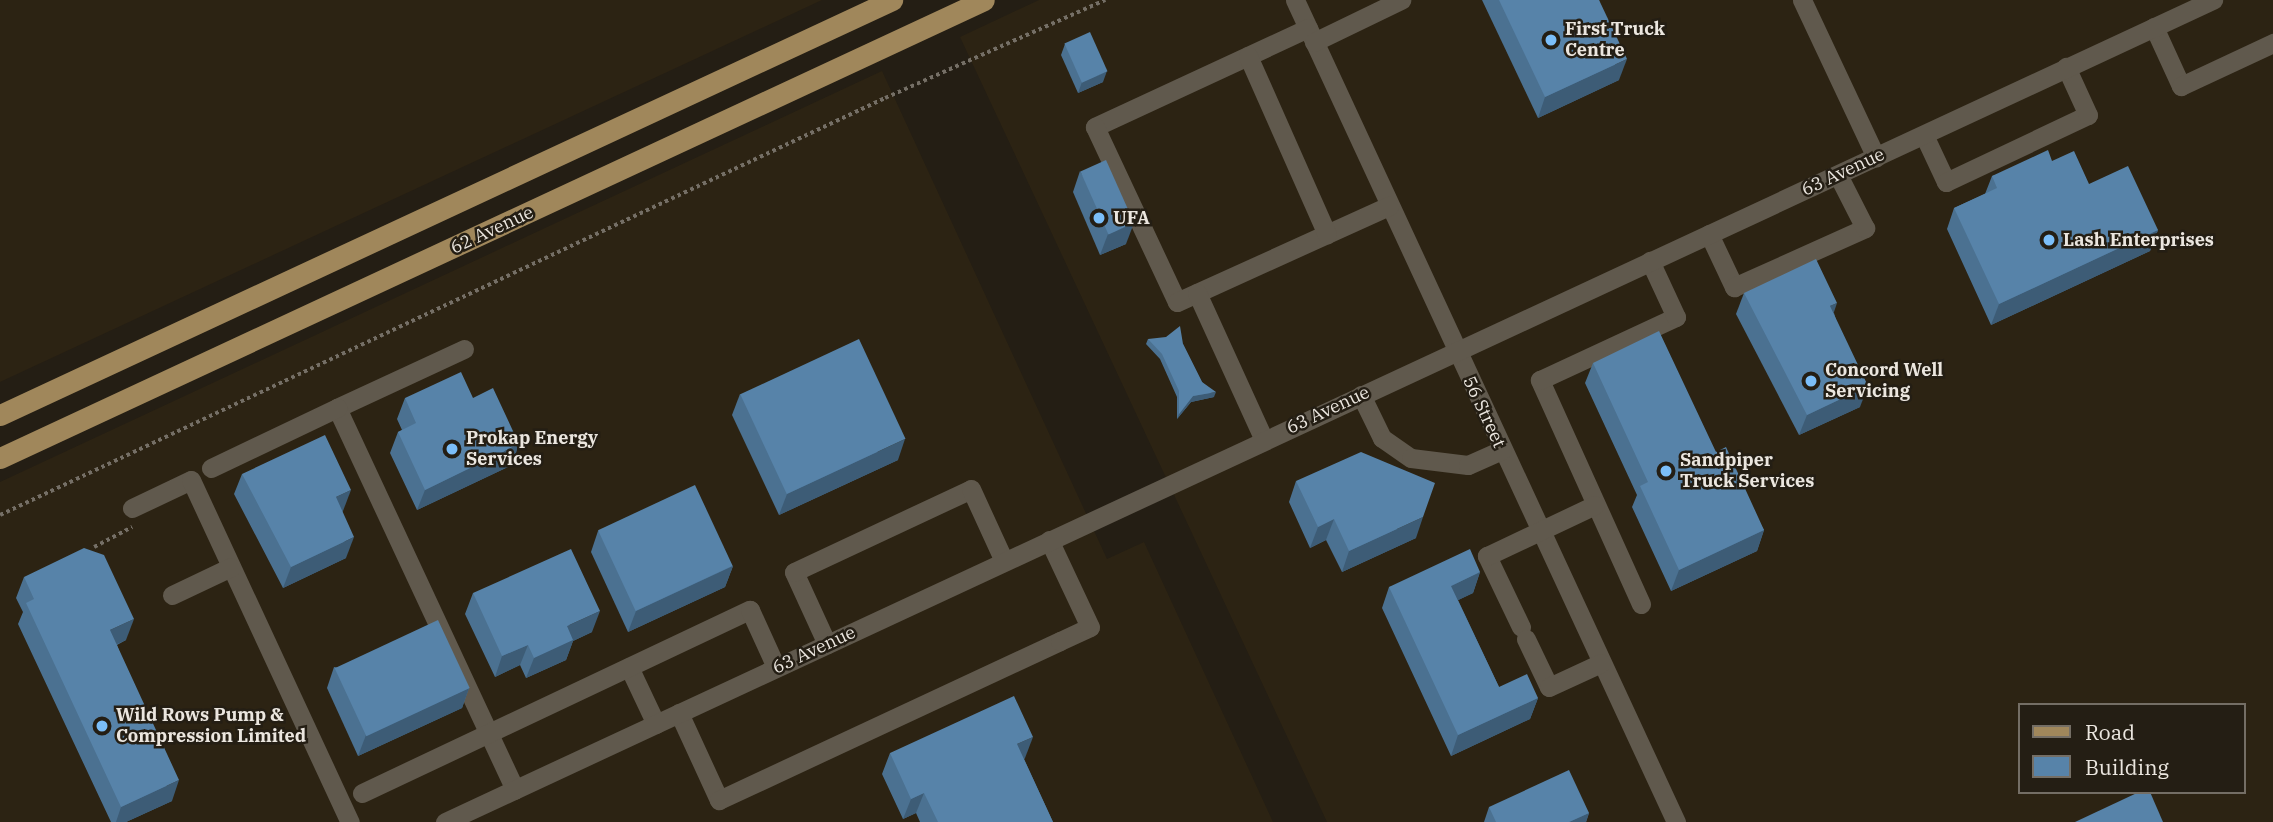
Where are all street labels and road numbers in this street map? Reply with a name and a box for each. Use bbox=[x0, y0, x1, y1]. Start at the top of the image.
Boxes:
street label: 63 Avenue bbox=[1798, 143, 1888, 201]
street label: 62 Avenue bbox=[447, 201, 537, 259]
street label: 56 Street bbox=[1458, 373, 1510, 451]
street label: 63 Avenue bbox=[1283, 381, 1373, 439]
street label: 63 Avenue bbox=[769, 621, 859, 679]

